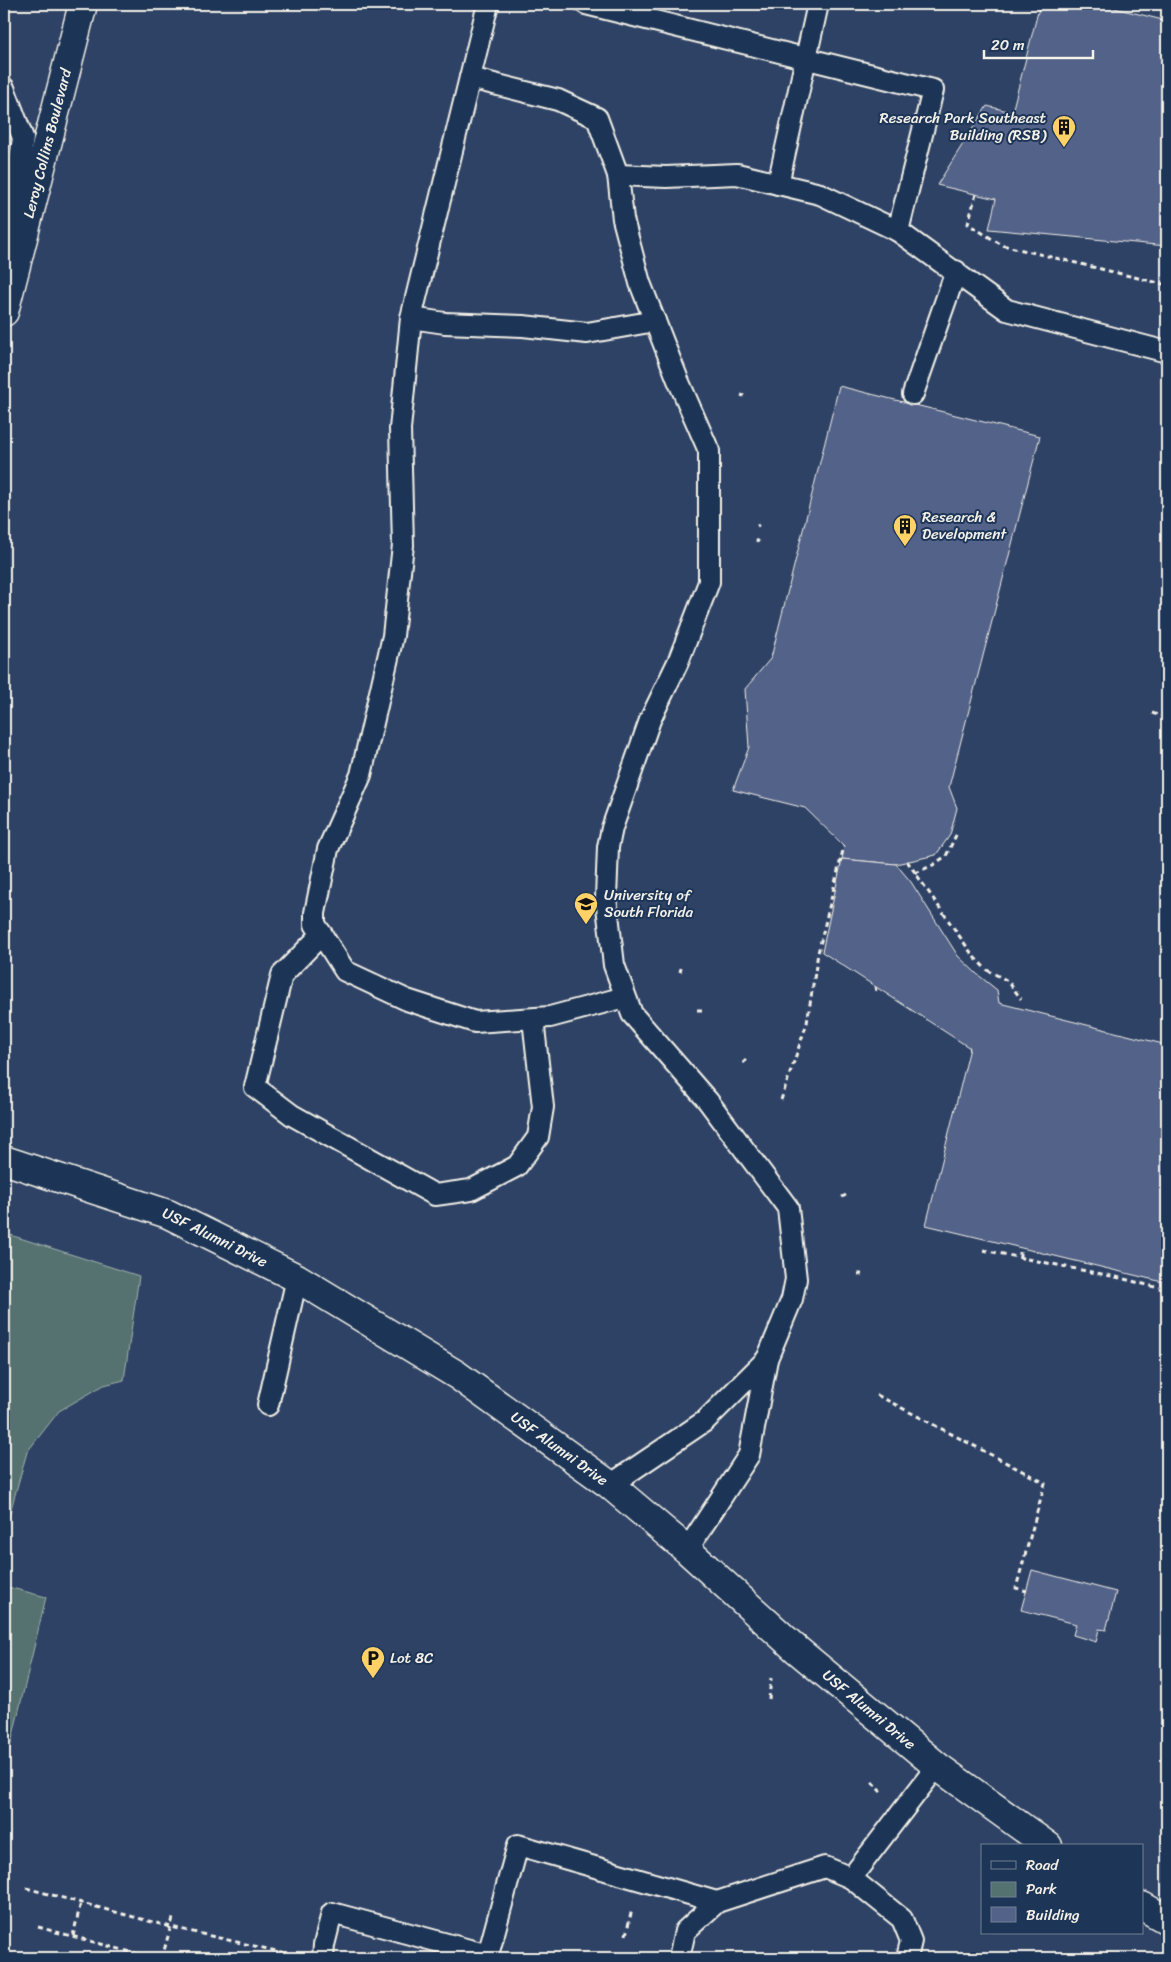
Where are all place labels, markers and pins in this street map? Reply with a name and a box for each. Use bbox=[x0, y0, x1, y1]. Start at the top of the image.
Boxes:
place label: Research Park Southeast Building (RSB) bbox=[880, 105, 1047, 148]
building icon: Research Park Southeast Building (RSB) bbox=[1051, 114, 1077, 148]
place label: Research & Development bbox=[922, 504, 1007, 547]
building icon: Research & Development bbox=[892, 513, 918, 547]
place label: University of South Florida bbox=[604, 882, 693, 925]
school or university icon: University of South Florida bbox=[573, 891, 599, 925]
parking icon: Lot 8C bbox=[360, 1645, 386, 1679]
place label: Lot 8C bbox=[390, 1645, 434, 1671]

